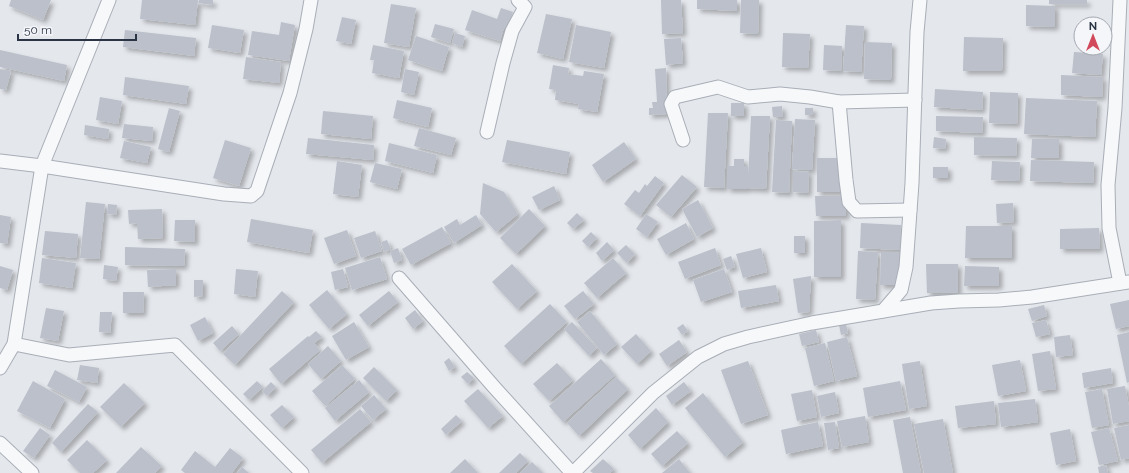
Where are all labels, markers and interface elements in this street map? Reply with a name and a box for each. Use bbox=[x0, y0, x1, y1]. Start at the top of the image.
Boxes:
scale bar bbox=[18, 16, 136, 42]
north arrow bbox=[1073, 16, 1113, 56]
text: N bbox=[1089, 20, 1097, 33]
text: 50 m bbox=[24, 23, 52, 37]

